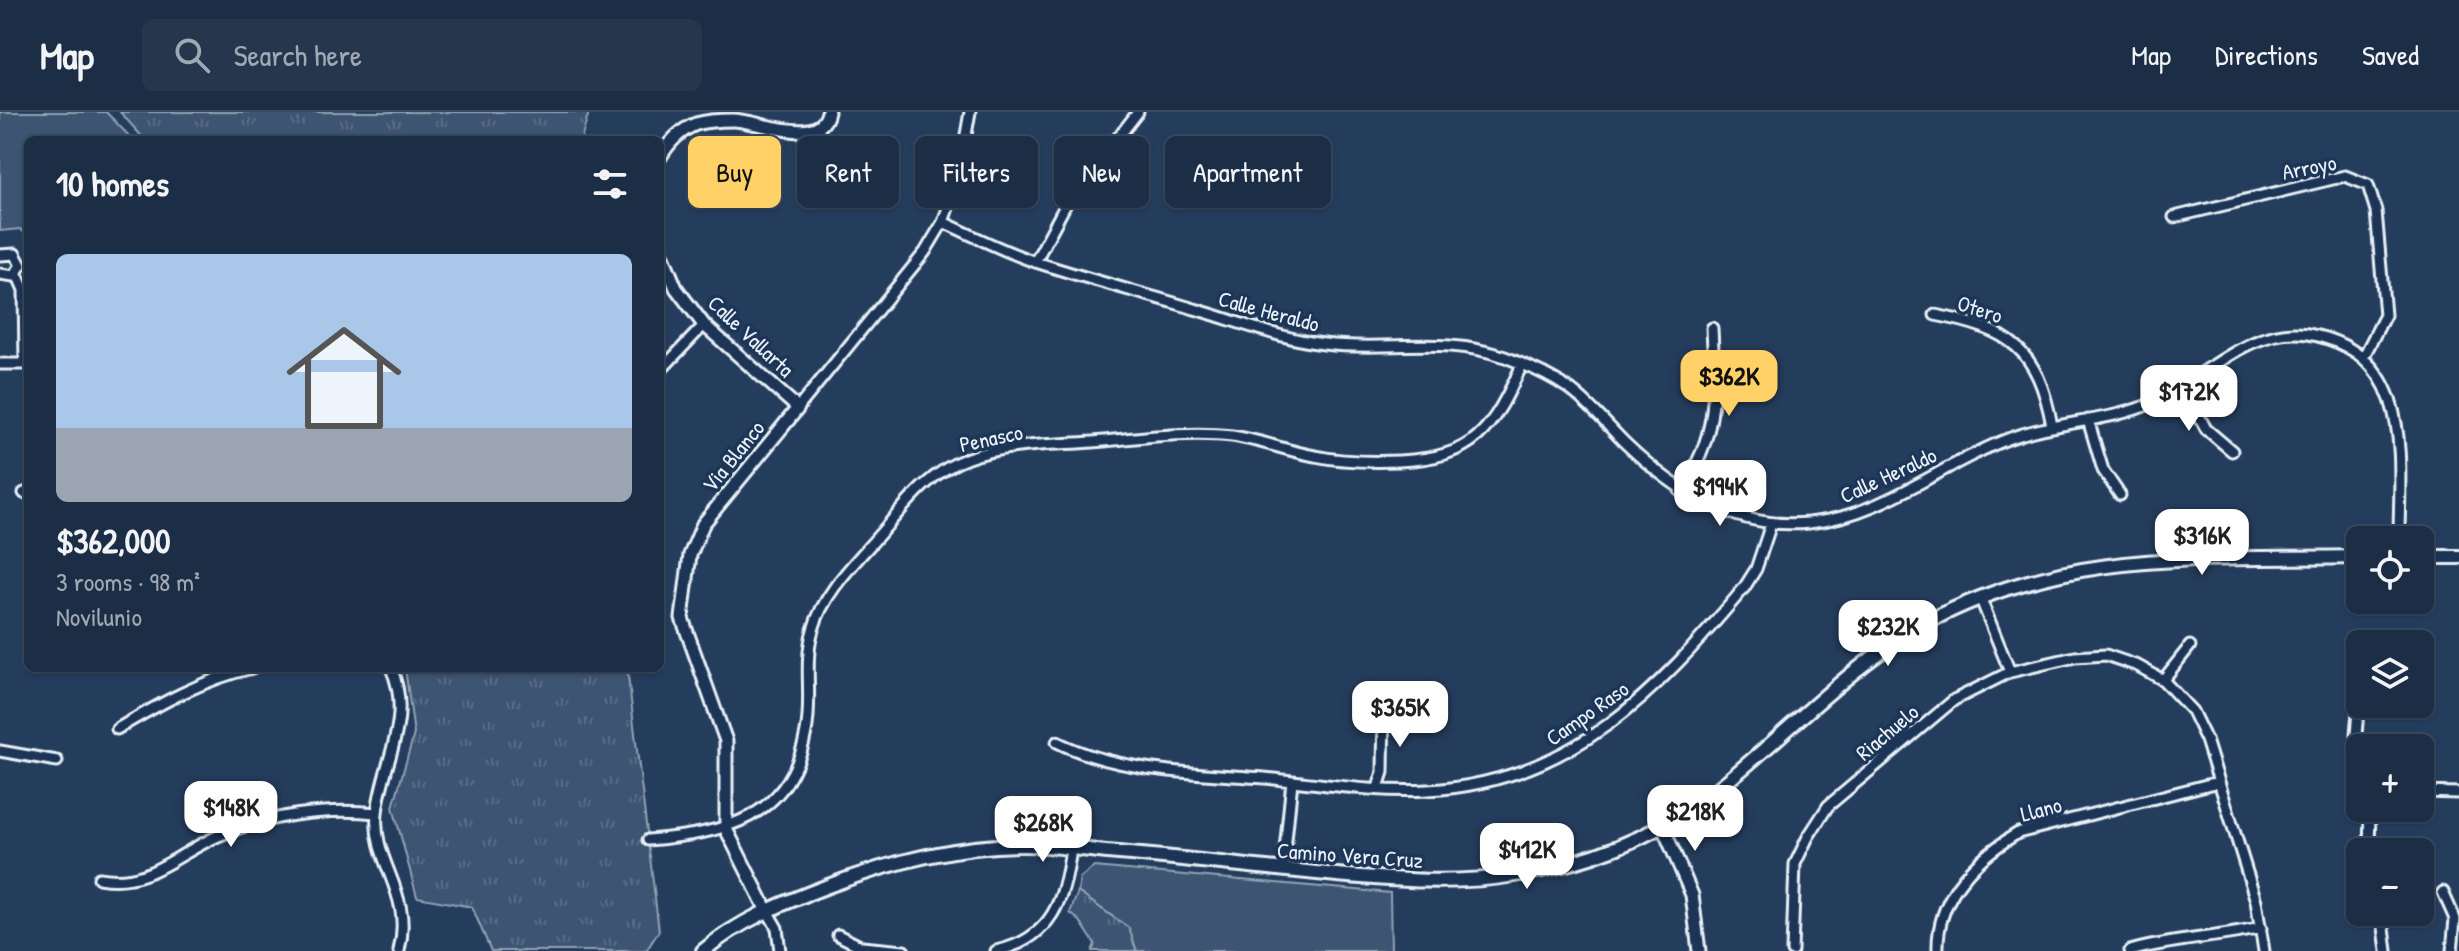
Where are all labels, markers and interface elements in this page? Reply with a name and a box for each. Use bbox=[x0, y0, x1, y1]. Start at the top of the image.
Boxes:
search box bbox=[142, 19, 702, 91]
text: Map bbox=[40, 29, 94, 81]
icon: search bbox=[170, 33, 214, 77]
text: Search here bbox=[234, 35, 362, 75]
text: Map bbox=[2131, 36, 2171, 74]
text: Directions bbox=[2215, 36, 2318, 74]
text: Saved bbox=[2362, 36, 2419, 74]
chip: Buy bbox=[688, 136, 781, 208]
chip: Rent bbox=[797, 136, 899, 208]
chip: Filters bbox=[915, 136, 1038, 208]
chip: New bbox=[1054, 136, 1149, 208]
chip: Apartment bbox=[1165, 136, 1331, 208]
street label: Arroyo bbox=[2279, 147, 2339, 187]
text: 10 homes bbox=[56, 161, 169, 207]
icon: filters bbox=[588, 162, 632, 206]
street label: Calle Heraldo bbox=[1215, 283, 1323, 339]
street label: Calle Vallarta bbox=[701, 288, 801, 384]
street label: Otero bbox=[1954, 288, 2007, 330]
icon: home bbox=[272, 306, 416, 450]
pin: $362K bbox=[1673, 350, 1785, 418]
text: $362K bbox=[1699, 358, 1759, 393]
pin: $172K bbox=[2133, 365, 2245, 433]
text: $172K bbox=[2158, 373, 2220, 408]
street label: Via Blanco bbox=[695, 414, 771, 498]
street label: Penasco bbox=[957, 417, 1025, 459]
street label: Calle Heraldo bbox=[1835, 439, 1941, 510]
pin: $194K bbox=[1664, 460, 1776, 528]
text: $194K bbox=[1692, 468, 1748, 503]
pin: $316K bbox=[2146, 509, 2258, 577]
text: $316K bbox=[2173, 517, 2231, 552]
text: $362,000 bbox=[56, 518, 171, 564]
map controls bbox=[2346, 526, 2434, 926]
button: locate bbox=[2346, 526, 2434, 614]
text: 3 rooms · 98 m² bbox=[56, 564, 200, 599]
text: Novilunio bbox=[56, 599, 142, 634]
pin: $232K bbox=[1832, 600, 1944, 668]
text: $232K bbox=[1857, 608, 1919, 643]
button: layers bbox=[2346, 630, 2434, 718]
street label: Campo Raso bbox=[1540, 673, 1635, 753]
pin: $365K bbox=[1344, 681, 1456, 749]
text: $365K bbox=[1370, 689, 1430, 724]
street label: Riachuelo bbox=[1849, 697, 1925, 767]
button: + bbox=[2346, 734, 2434, 822]
pin: $148K bbox=[175, 781, 287, 849]
pin: $218K bbox=[1639, 785, 1751, 853]
text: $148K bbox=[202, 789, 260, 824]
street label: Llano bbox=[2017, 789, 2065, 829]
text: $218K bbox=[1665, 793, 1725, 828]
pin: $268K bbox=[987, 796, 1099, 864]
text: $268K bbox=[1013, 804, 1073, 839]
pin: $412K bbox=[1471, 823, 1583, 891]
text: $412K bbox=[1498, 831, 1556, 866]
street label: Camino Vera Cruz bbox=[1276, 835, 1424, 875]
button: − bbox=[2346, 838, 2434, 926]

